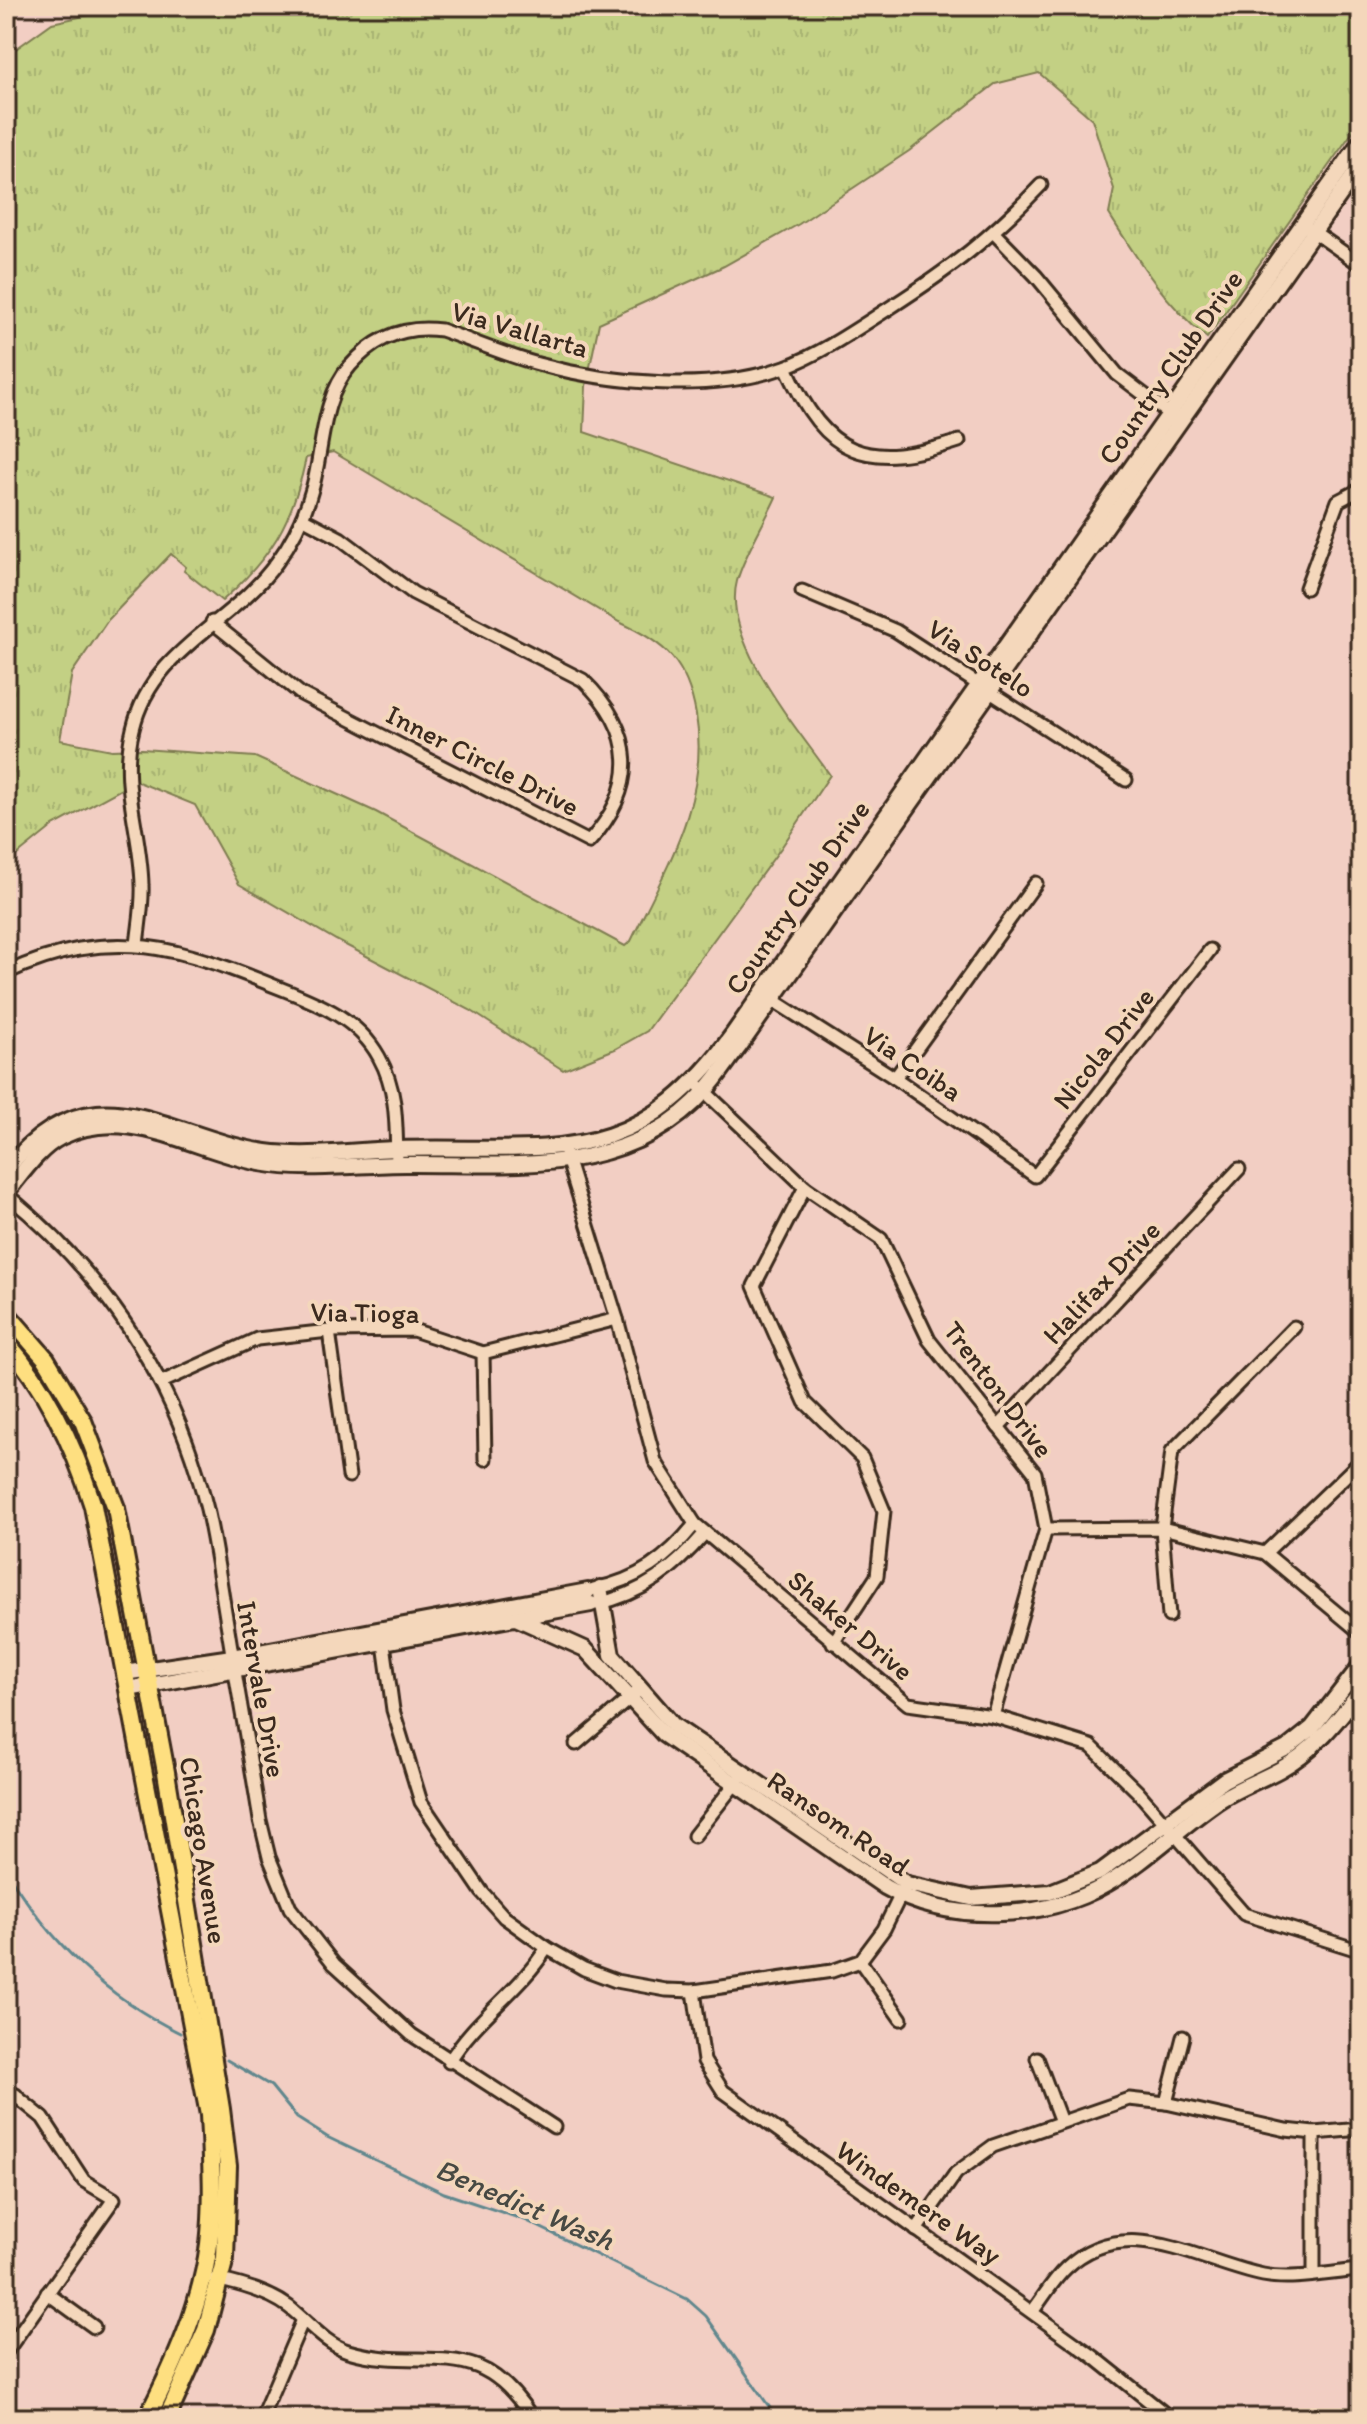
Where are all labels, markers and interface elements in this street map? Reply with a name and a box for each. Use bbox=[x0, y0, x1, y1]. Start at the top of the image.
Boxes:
street label: Country Club Drive bbox=[1090, 263, 1250, 471]
street label: Via Vallarta bbox=[448, 293, 592, 365]
street label: Via Sotelo bbox=[922, 611, 1040, 705]
street label: Inner Circle Drive bbox=[381, 697, 585, 823]
street label: Country Club Drive bbox=[717, 793, 877, 1001]
street label: Nicola Drive bbox=[1045, 980, 1161, 1116]
street label: Via Coiba bbox=[857, 1018, 969, 1108]
street label: Halifax Drive bbox=[1035, 1213, 1167, 1351]
street label: Via Tioga bbox=[310, 1294, 420, 1330]
street label: Trenton Drive bbox=[937, 1314, 1061, 1464]
street label: Shaker Drive bbox=[781, 1563, 921, 1687]
street label: Intervale Drive bbox=[230, 1598, 294, 1780]
street label: Chicago Avenue bbox=[172, 1754, 236, 1946]
street label: Ransom Road bbox=[761, 1763, 917, 1884]
street label: Windemere Way bbox=[830, 2132, 1008, 2272]
water label: Benedict Wash bbox=[430, 2150, 620, 2258]

